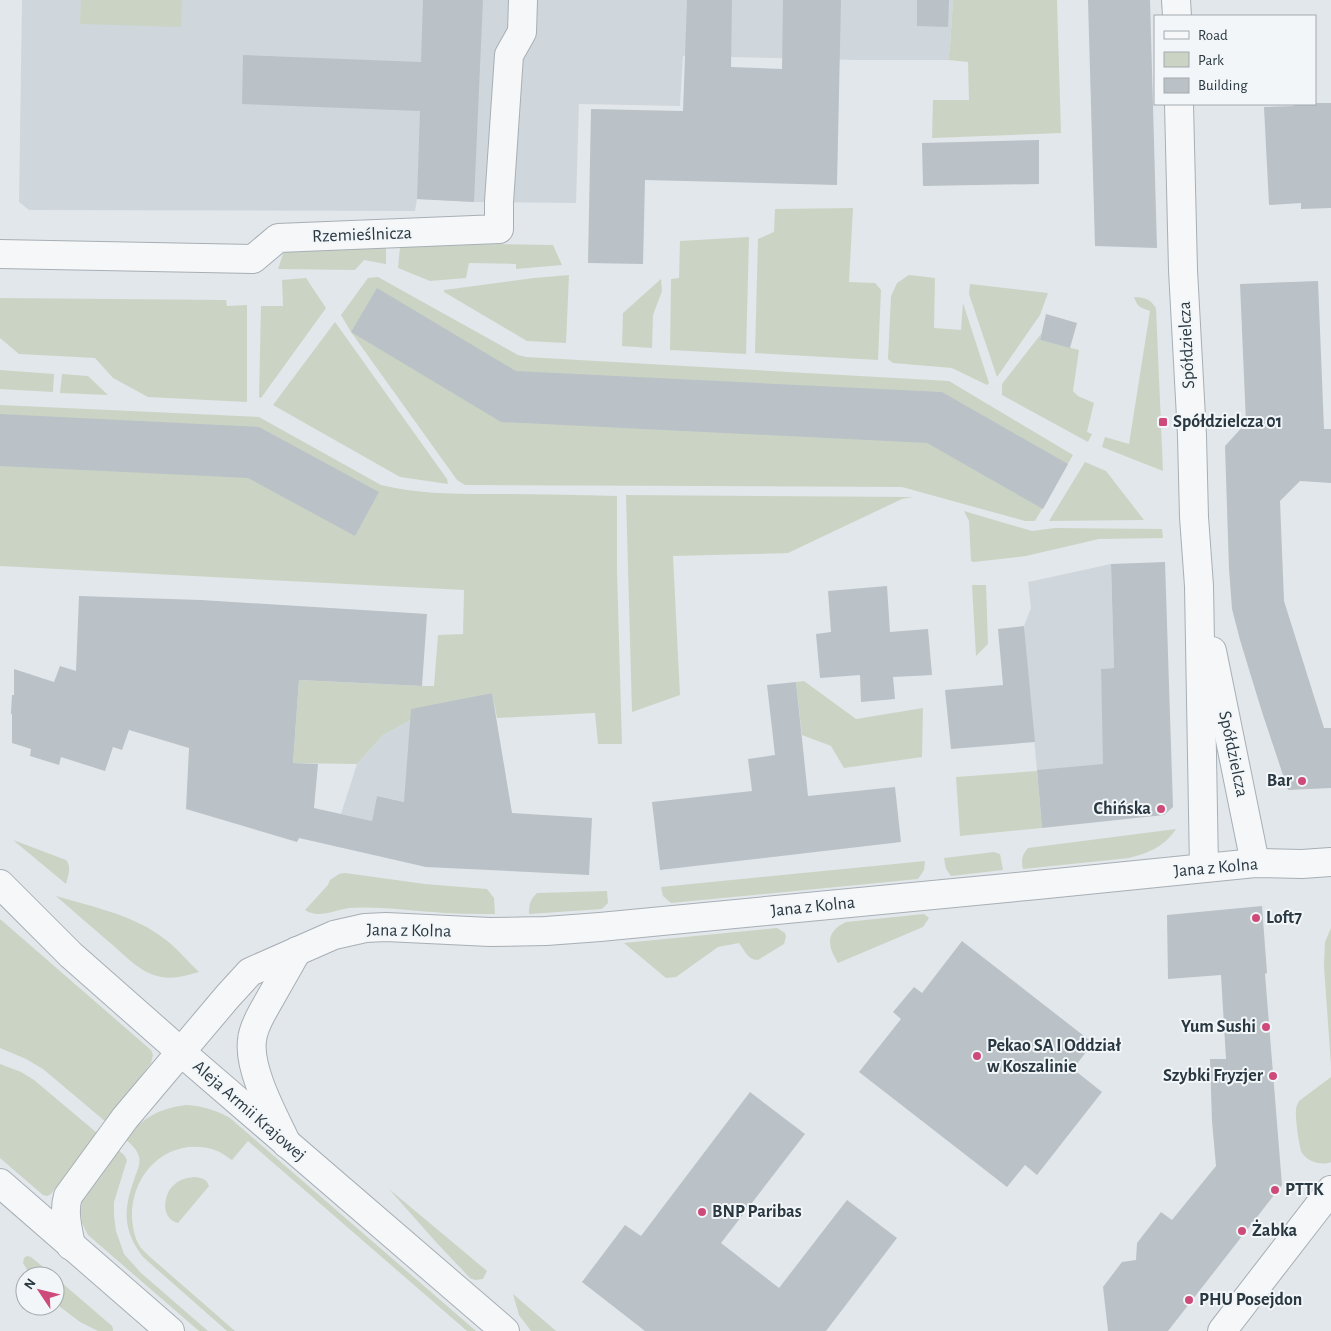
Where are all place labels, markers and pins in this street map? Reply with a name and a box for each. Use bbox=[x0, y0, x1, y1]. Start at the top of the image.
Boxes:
place label: Spółdzielcza 01 bbox=[1173, 413, 1282, 431]
marker: Spółdzielcza 01 bbox=[1157, 416, 1169, 428]
place label: Bar bbox=[1267, 772, 1293, 790]
marker: Bar bbox=[1296, 775, 1308, 787]
place label: Chińska bbox=[1094, 800, 1151, 818]
marker: Chińska bbox=[1155, 803, 1167, 815]
place label: Loft7 bbox=[1266, 909, 1302, 927]
marker: Loft7 bbox=[1250, 912, 1262, 924]
place label: Yum Sushi bbox=[1181, 1018, 1256, 1036]
marker: Yum Sushi bbox=[1260, 1021, 1272, 1033]
place label: Pekao SA I Oddział w Koszalinie bbox=[987, 1037, 1122, 1076]
marker: Pekao SA I Oddział w Koszalinie bbox=[971, 1050, 983, 1062]
place label: Szybki Fryzjer bbox=[1163, 1067, 1264, 1085]
marker: Szybki Fryzjer bbox=[1267, 1070, 1279, 1082]
place label: PTTK bbox=[1285, 1181, 1324, 1199]
marker: PTTK bbox=[1269, 1184, 1281, 1196]
place label: BNP Paribas bbox=[712, 1203, 802, 1221]
marker: BNP Paribas bbox=[696, 1206, 708, 1218]
place label: Żabka bbox=[1252, 1219, 1298, 1240]
marker: Żabka bbox=[1236, 1225, 1248, 1237]
place label: PHU Posejdon bbox=[1199, 1291, 1302, 1309]
marker: PHU Posejdon bbox=[1183, 1294, 1195, 1306]

